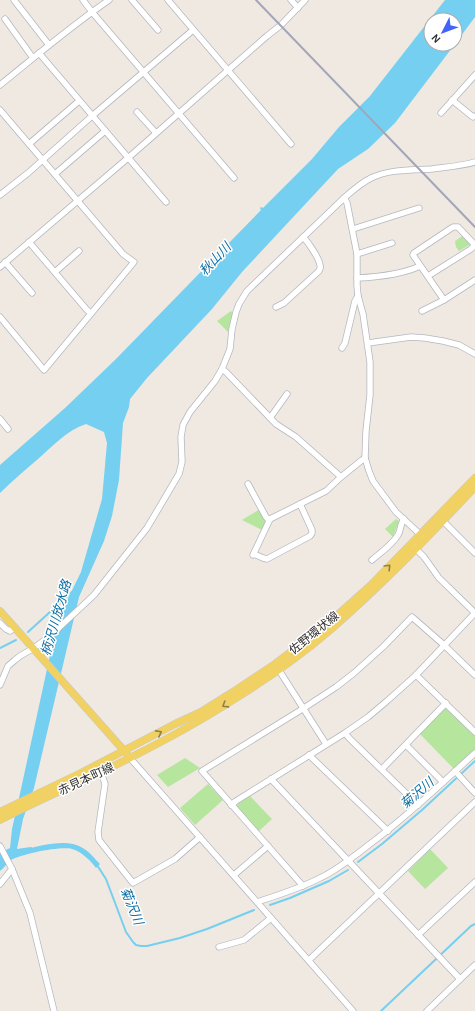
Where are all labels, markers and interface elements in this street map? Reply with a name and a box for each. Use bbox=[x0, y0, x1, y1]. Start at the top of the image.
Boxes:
north arrow bbox=[423, 12, 463, 52]
text: N bbox=[428, 31, 443, 46]
water label: 秋山川 bbox=[196, 238, 235, 278]
one-way arrow bbox=[383, 564, 391, 572]
water label: 柄沢川放水路 bbox=[38, 577, 74, 658]
street label: 佐野環状線 bbox=[286, 609, 342, 657]
one-way arrow bbox=[222, 701, 229, 708]
one-way arrow bbox=[155, 730, 162, 738]
street label: 赤見本町線 bbox=[56, 760, 116, 798]
water label: 菊沢川 bbox=[397, 773, 438, 811]
water label: 菊沢川 bbox=[118, 885, 147, 929]

